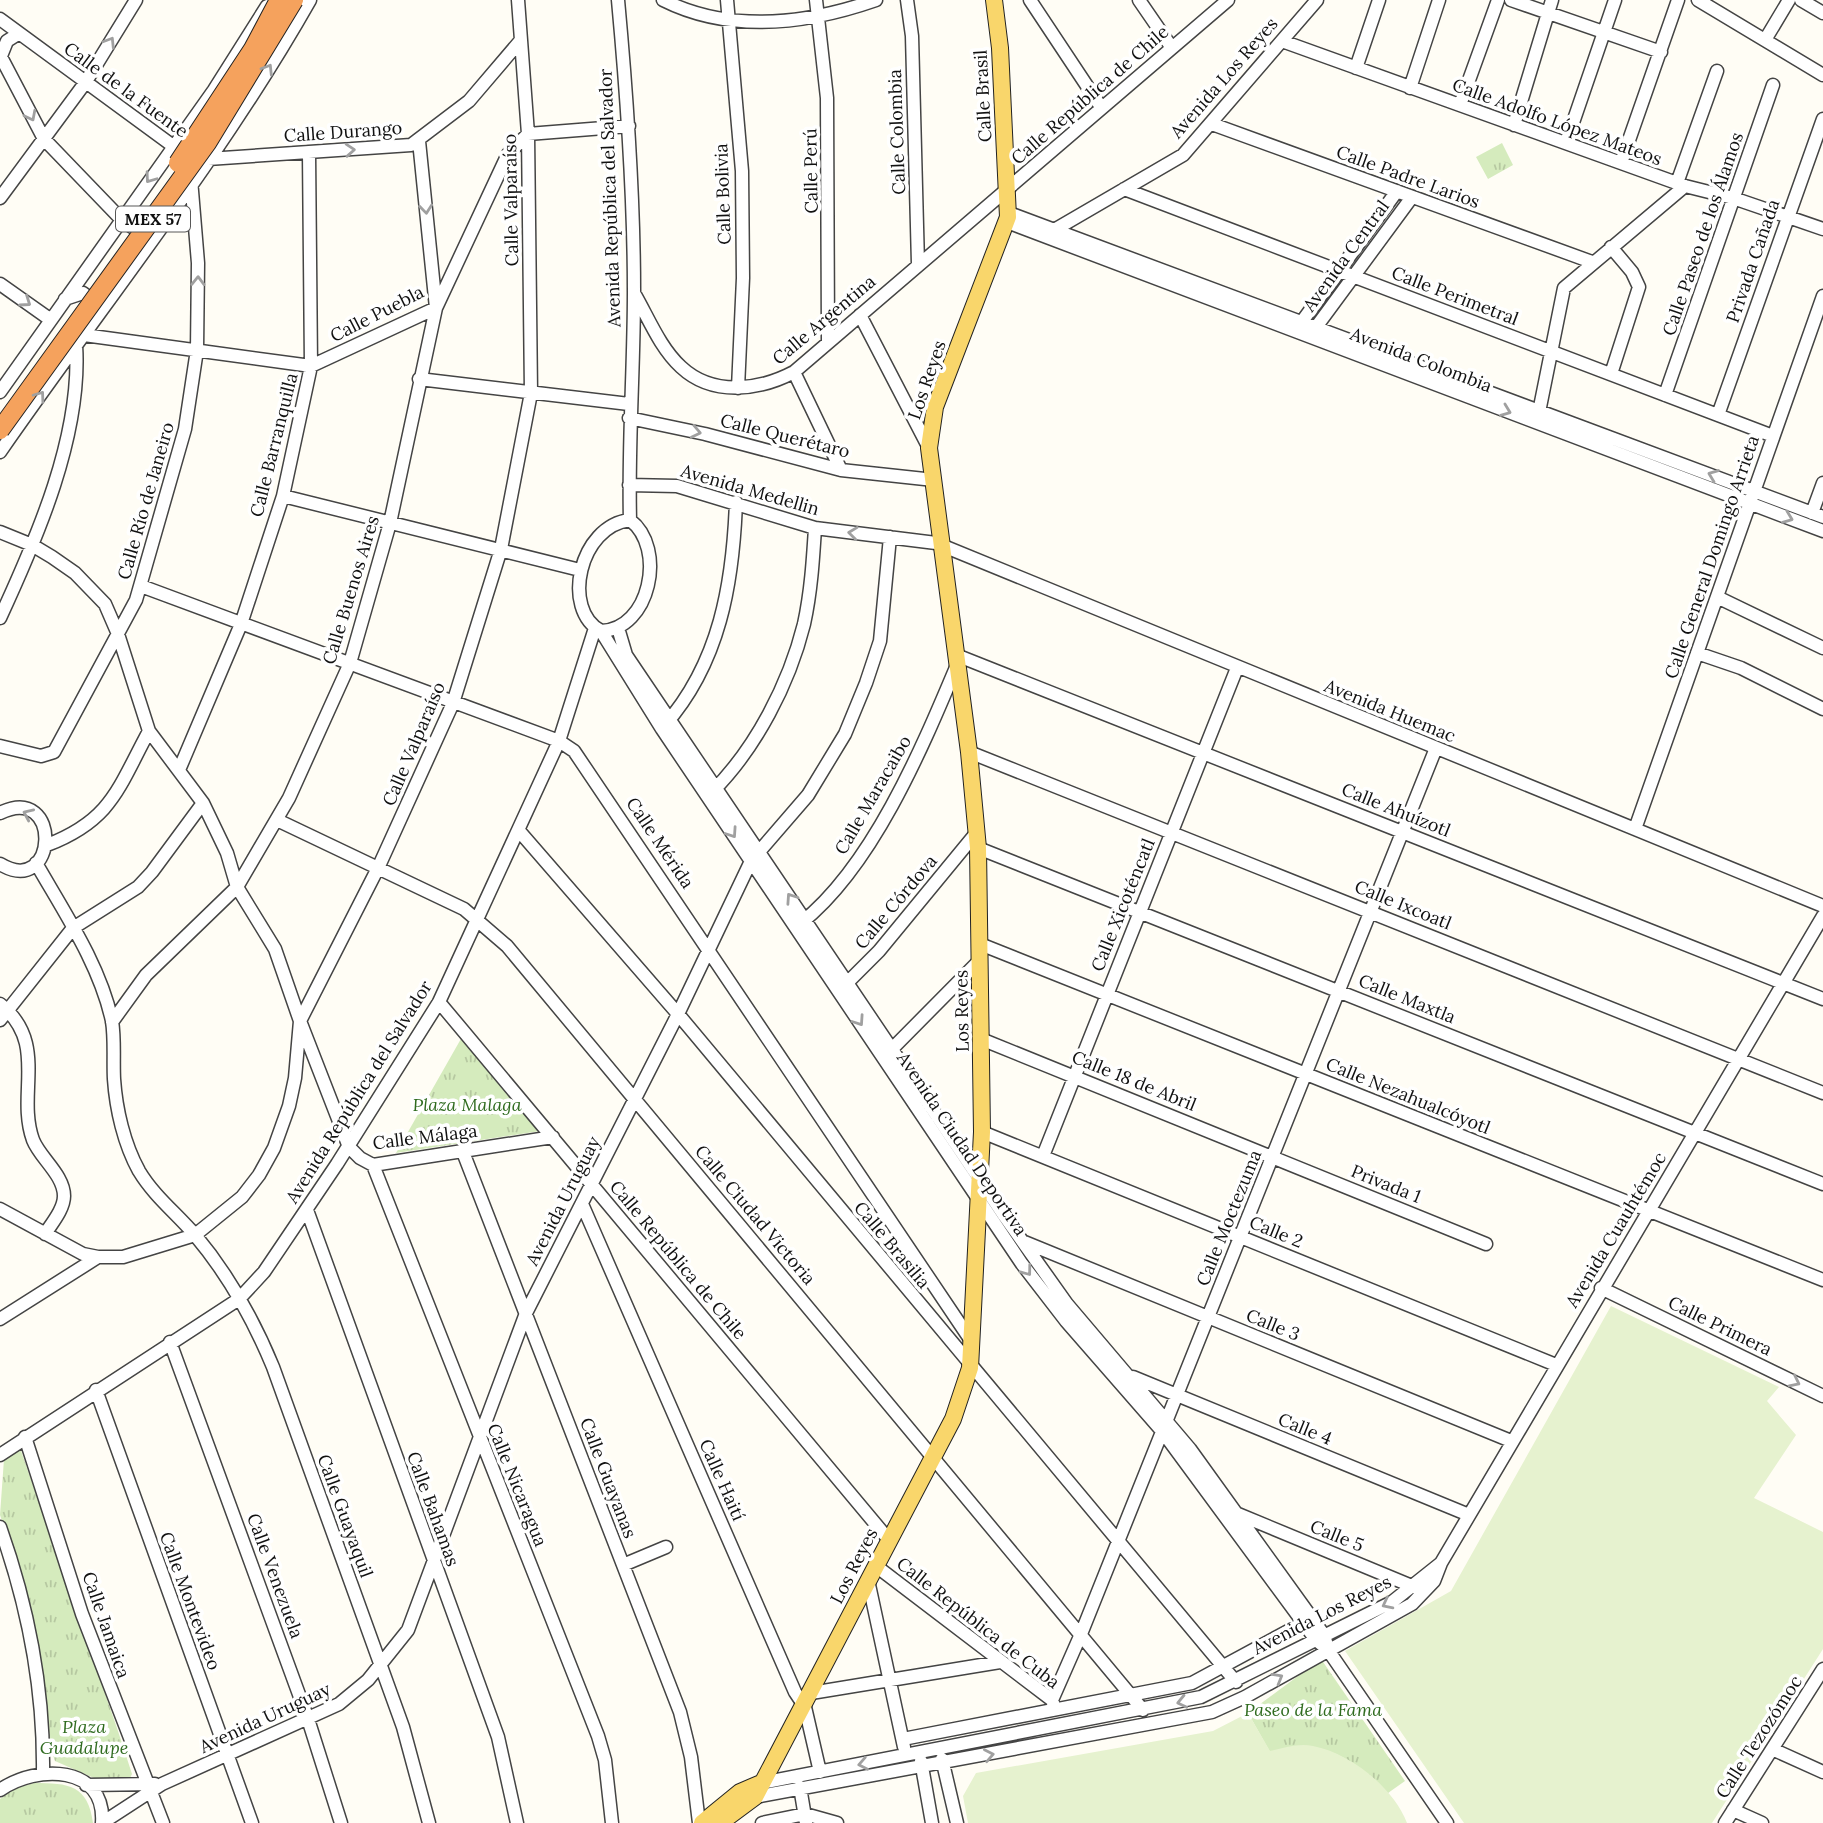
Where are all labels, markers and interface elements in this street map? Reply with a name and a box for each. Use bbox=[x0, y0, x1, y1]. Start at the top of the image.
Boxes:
street label: Avenida Los Reyes bbox=[1164, 13, 1282, 144]
street label: Calle República de Chile bbox=[1006, 20, 1173, 169]
street label: Calle de la Fuente bbox=[60, 37, 193, 143]
one-way arrow bbox=[101, 37, 114, 50]
street label: Calle Brasil bbox=[969, 49, 996, 143]
one-way arrow bbox=[260, 64, 273, 77]
street label: Avenida República del Salvador bbox=[593, 68, 626, 329]
street label: Calle Colombia bbox=[883, 69, 910, 195]
street label: Calle Adolfo López Mateos bbox=[1449, 73, 1665, 170]
one-way arrow bbox=[22, 109, 36, 121]
street label: Calle Durango bbox=[283, 116, 403, 147]
street label: Calle Perú bbox=[798, 128, 823, 214]
street label: Calle Paseo de los Álamos bbox=[1657, 129, 1748, 339]
street label: Calle Valparaíso bbox=[498, 134, 523, 266]
street label: Calle Padre Larios bbox=[1333, 140, 1483, 213]
one-way arrow bbox=[344, 143, 355, 158]
street label: Calle Bolivia bbox=[709, 143, 736, 245]
one-way arrow bbox=[146, 170, 158, 183]
street label: Avenida Central bbox=[1297, 195, 1394, 317]
street label: Privada Cañada bbox=[1721, 196, 1784, 326]
one-way arrow bbox=[418, 204, 433, 215]
road number: MEX 57 bbox=[116, 206, 190, 232]
street label: Calle Perimetral bbox=[1388, 261, 1522, 330]
street label: Calle Argentina bbox=[767, 270, 880, 369]
one-way arrow bbox=[190, 276, 206, 286]
street label: Calle Puebla bbox=[326, 280, 428, 347]
one-way arrow bbox=[18, 294, 31, 307]
street label: Avenida Colombia bbox=[1346, 322, 1495, 397]
street label: Los Reyes bbox=[902, 337, 951, 422]
street label: Calle Barranquilla bbox=[245, 370, 303, 519]
one-way arrow bbox=[32, 391, 44, 404]
one-way arrow bbox=[1500, 403, 1512, 417]
street label: Calle Querétaro bbox=[718, 408, 852, 463]
street label: Calle Río de Janeiro bbox=[112, 419, 179, 582]
one-way arrow bbox=[690, 423, 702, 438]
street label: Calle General Domingo Arrieta bbox=[1659, 432, 1764, 682]
street label: Avenida Medellin bbox=[677, 459, 822, 520]
one-way arrow bbox=[1708, 470, 1720, 484]
one-way arrow bbox=[1781, 510, 1793, 524]
street label: Calle Buenos Aires bbox=[317, 513, 384, 667]
one-way arrow bbox=[847, 525, 859, 540]
street label: Avenida Huemac bbox=[1320, 673, 1459, 747]
street label: Calle Valparaíso bbox=[377, 678, 450, 809]
street label: Calle Maracaibo bbox=[829, 731, 916, 858]
street label: Calle Ahuízotl bbox=[1338, 777, 1454, 842]
street label: Calle Mérida bbox=[621, 793, 699, 893]
one-way arrow bbox=[23, 809, 36, 822]
one-way arrow bbox=[723, 825, 736, 838]
street label: Calle Xicoténcatl bbox=[1085, 835, 1160, 975]
street label: Calle Córdova bbox=[849, 850, 942, 954]
street label: Calle Ixcoatl bbox=[1351, 875, 1455, 934]
one-way arrow bbox=[787, 893, 799, 906]
street label: Calle Maxtla bbox=[1355, 969, 1459, 1028]
street label: Los Reyes bbox=[949, 970, 974, 1052]
street label: Avenida República del Salvador bbox=[280, 976, 437, 1208]
one-way arrow bbox=[851, 1013, 863, 1026]
street label: Calle 18 de Abril bbox=[1069, 1045, 1200, 1116]
street label: Avenida Ciudad Deportiva bbox=[892, 1047, 1033, 1240]
street label: Calle Nezahualcóyotl bbox=[1323, 1052, 1494, 1139]
park label: Plaza Malaga bbox=[412, 1093, 522, 1116]
street label: Calle Málaga bbox=[371, 1119, 479, 1154]
street label: Avenida Uruguay bbox=[520, 1132, 605, 1270]
street label: Calle Ciudad Victoria bbox=[690, 1140, 821, 1289]
street label: Calle Moctezuma bbox=[1191, 1146, 1266, 1289]
street label: Avenida Cuauhtémoc bbox=[1560, 1148, 1671, 1312]
street label: Privada 1 bbox=[1348, 1159, 1424, 1208]
street label: Calle República de Chile bbox=[605, 1175, 752, 1344]
street label: Calle Brasilia bbox=[849, 1196, 936, 1293]
street label: Calle 2 bbox=[1246, 1210, 1306, 1253]
one-way arrow bbox=[1019, 1263, 1032, 1275]
street label: Calle Primera bbox=[1665, 1291, 1776, 1361]
street label: Calle 3 bbox=[1243, 1303, 1304, 1346]
one-way arrow bbox=[1788, 1373, 1800, 1387]
street label: Calle 4 bbox=[1275, 1407, 1336, 1450]
street label: Calle Guayanas bbox=[575, 1414, 642, 1541]
street label: Calle Nicaragua bbox=[482, 1420, 553, 1550]
street label: Calle Haití bbox=[694, 1436, 751, 1524]
street label: Calle Bahamas bbox=[402, 1448, 465, 1569]
street label: Calle Guayaquil bbox=[313, 1451, 378, 1581]
street label: Calle Venezuela bbox=[242, 1510, 309, 1642]
street label: Calle 5 bbox=[1307, 1514, 1367, 1557]
street label: Los Reyes bbox=[825, 1524, 882, 1608]
street label: Calle Montevideo bbox=[155, 1528, 226, 1673]
street label: Calle República de Cuba bbox=[892, 1552, 1065, 1694]
street label: Calle Jamaica bbox=[78, 1569, 135, 1681]
street label: Avenida Los Reyes bbox=[1248, 1570, 1395, 1660]
one-way arrow bbox=[1382, 1596, 1394, 1610]
street label: Calle Tezozómoc bbox=[1710, 1671, 1807, 1803]
one-way arrow bbox=[1271, 1673, 1283, 1686]
street label: Avenida Uruguay bbox=[195, 1677, 334, 1758]
one-way arrow bbox=[1176, 1694, 1188, 1708]
park label: Paseo de la Fama bbox=[1244, 1698, 1382, 1721]
park label: Plaza Guadalupe bbox=[40, 1715, 128, 1759]
one-way arrow bbox=[983, 1748, 995, 1763]
one-way arrow bbox=[857, 1756, 869, 1771]

